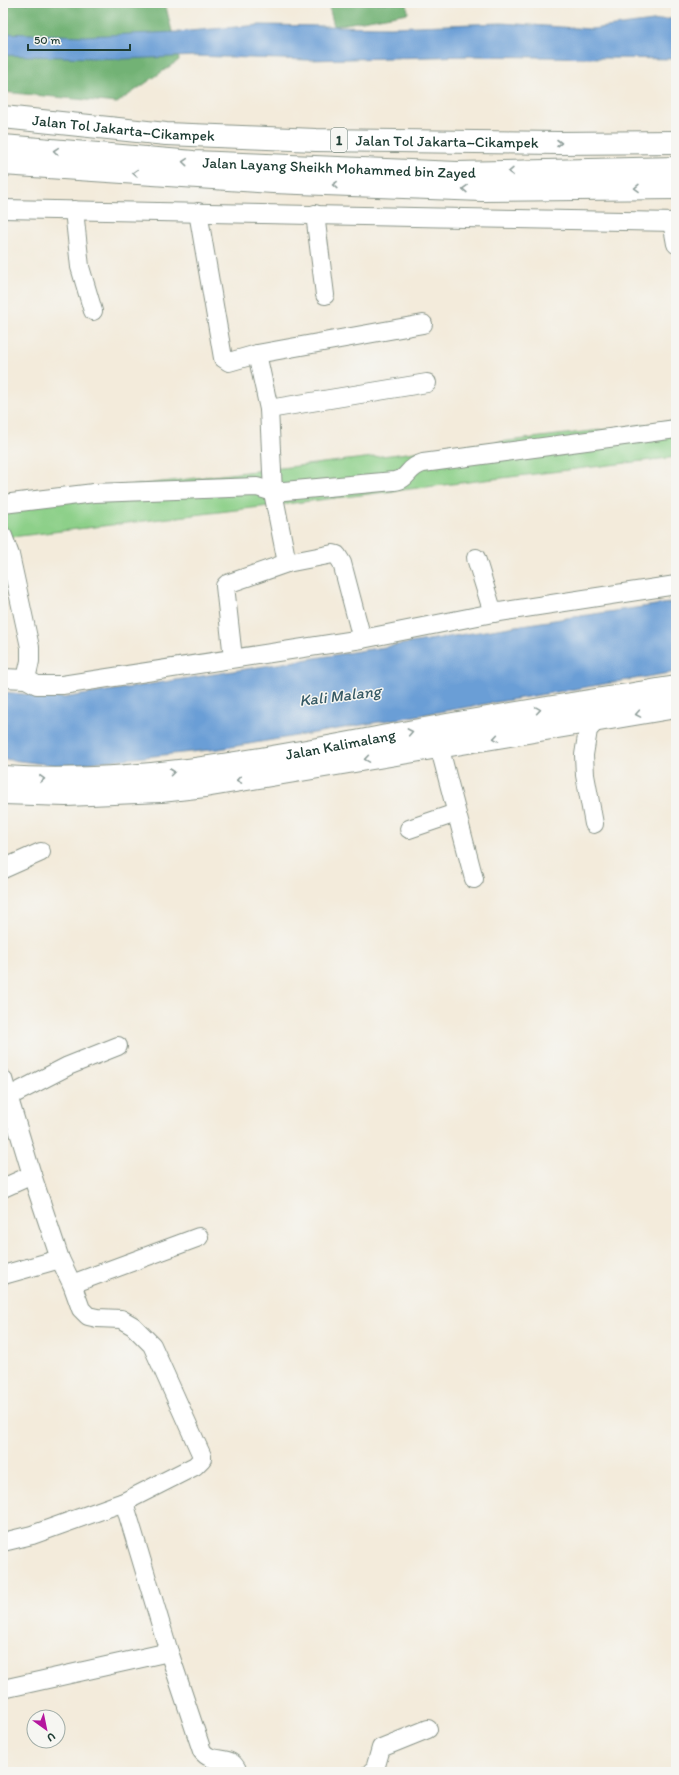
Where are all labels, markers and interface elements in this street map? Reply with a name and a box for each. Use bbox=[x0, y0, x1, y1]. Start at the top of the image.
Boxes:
scale bar bbox=[28, 26, 130, 52]
text: 50 m bbox=[34, 33, 60, 47]
street label: Jalan Tol Jakarta–Cikampek bbox=[31, 111, 215, 145]
road number: 1 bbox=[331, 128, 347, 152]
street label: Jalan Tol Jakarta–Cikampek bbox=[355, 131, 539, 152]
one-way arrow bbox=[556, 139, 562, 147]
one-way arrow bbox=[53, 146, 59, 155]
street label: Jalan Layang Sheikh Mohammed bin Zayed bbox=[202, 153, 477, 182]
one-way arrow bbox=[182, 157, 188, 166]
one-way arrow bbox=[132, 168, 138, 177]
one-way arrow bbox=[508, 168, 514, 176]
one-way arrow bbox=[332, 180, 338, 189]
one-way arrow bbox=[634, 184, 640, 192]
one-way arrow bbox=[462, 185, 468, 193]
water label: Kali Malang bbox=[298, 681, 384, 710]
one-way arrow bbox=[535, 706, 542, 715]
one-way arrow bbox=[634, 709, 641, 718]
street label: Jalan Kalimalang bbox=[284, 726, 397, 764]
one-way arrow bbox=[407, 728, 413, 737]
one-way arrow bbox=[492, 733, 499, 741]
one-way arrow bbox=[364, 754, 370, 763]
one-way arrow bbox=[169, 768, 175, 777]
one-way arrow bbox=[39, 774, 45, 783]
one-way arrow bbox=[236, 775, 242, 784]
north arrow bbox=[26, 1709, 66, 1749]
text: U bbox=[45, 1730, 58, 1744]

